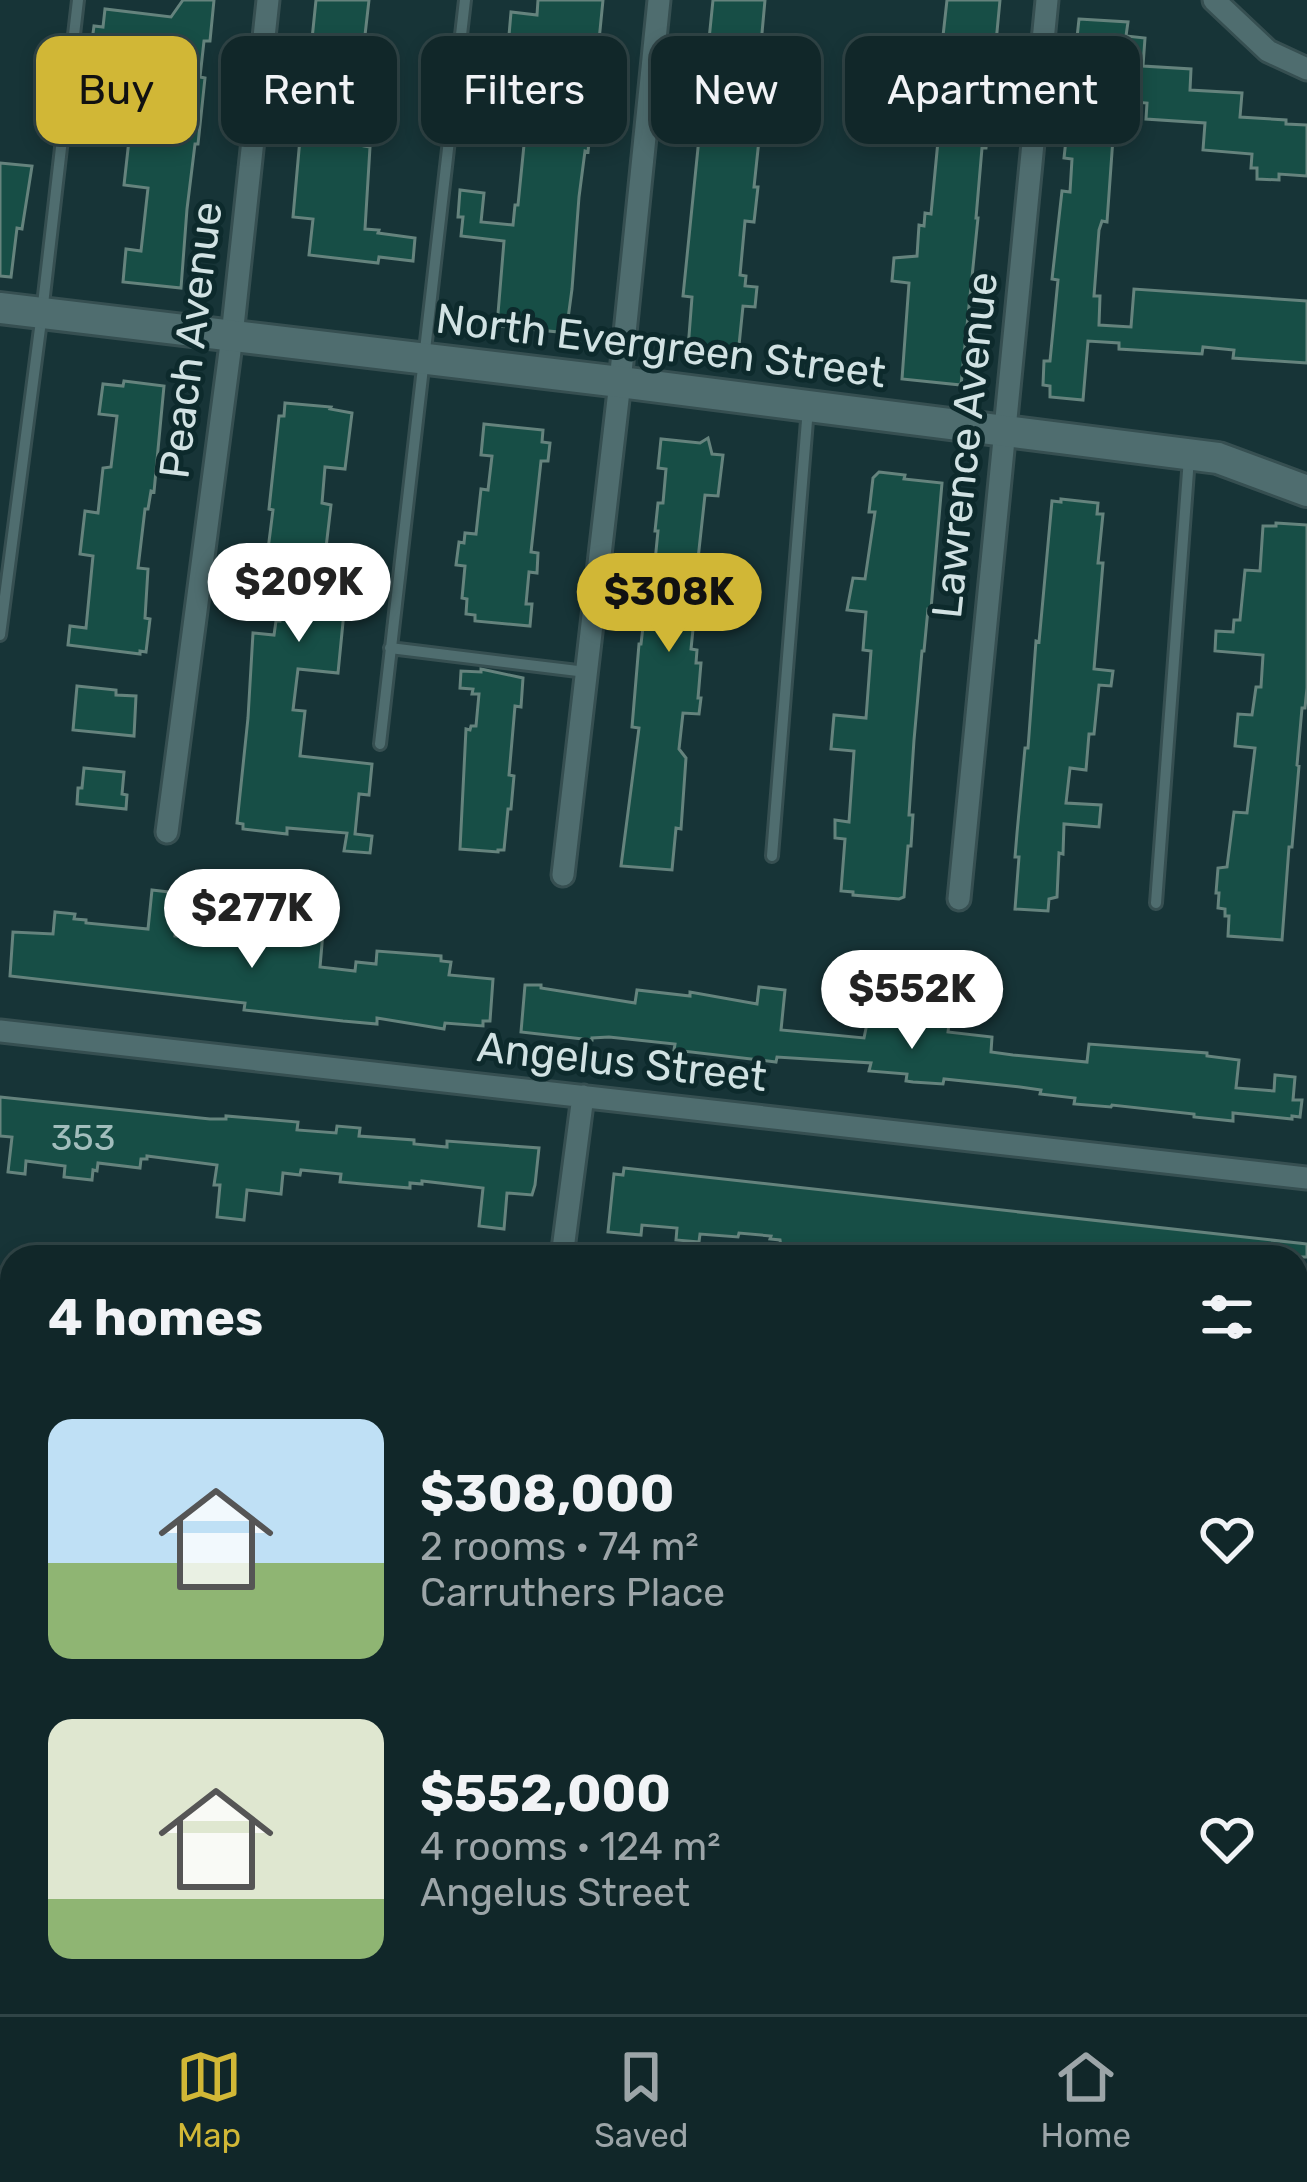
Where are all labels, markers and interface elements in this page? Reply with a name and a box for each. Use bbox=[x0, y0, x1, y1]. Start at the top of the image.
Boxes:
chip: Buy bbox=[36, 36, 197, 144]
chip: Rent bbox=[221, 36, 397, 144]
chip: Filters bbox=[421, 36, 627, 144]
chip: New bbox=[651, 36, 821, 144]
chip: Apartment bbox=[845, 36, 1140, 144]
street label: Peach Avenue bbox=[149, 199, 233, 481]
street label: Lawrence Avenue bbox=[922, 269, 1008, 621]
street label: North Evergreen Street bbox=[433, 294, 889, 398]
pin: $209K bbox=[215, 543, 383, 645]
pin: $308K bbox=[585, 553, 753, 655]
text: $209K bbox=[235, 559, 363, 605]
text: $308K bbox=[604, 569, 734, 615]
pin: $277K bbox=[168, 869, 336, 971]
text: $277K bbox=[191, 885, 313, 931]
pin: $552K bbox=[828, 950, 996, 1052]
text: $552K bbox=[848, 966, 976, 1012]
street label: Angelus Street bbox=[475, 1022, 769, 1102]
house number: 353 bbox=[51, 1116, 115, 1159]
icon: filters bbox=[1194, 1284, 1260, 1350]
text: 4 homes bbox=[48, 1287, 263, 1348]
text: $308,000 bbox=[420, 1463, 675, 1524]
icon: home bbox=[144, 1467, 288, 1611]
icon: heart bbox=[1194, 1506, 1260, 1572]
text: 2 rooms · 74 m² bbox=[420, 1524, 699, 1570]
text: Carruthers Place bbox=[420, 1570, 725, 1616]
text: $552,000 bbox=[420, 1763, 671, 1824]
icon: home bbox=[144, 1767, 288, 1911]
icon: heart bbox=[1194, 1806, 1260, 1872]
text: 4 rooms · 124 m² bbox=[420, 1824, 720, 1870]
text: Angelus Street bbox=[420, 1870, 690, 1916]
tab: Map bbox=[176, 2044, 242, 2155]
tab: Saved bbox=[594, 2044, 688, 2155]
tab: Home bbox=[1041, 2044, 1131, 2155]

